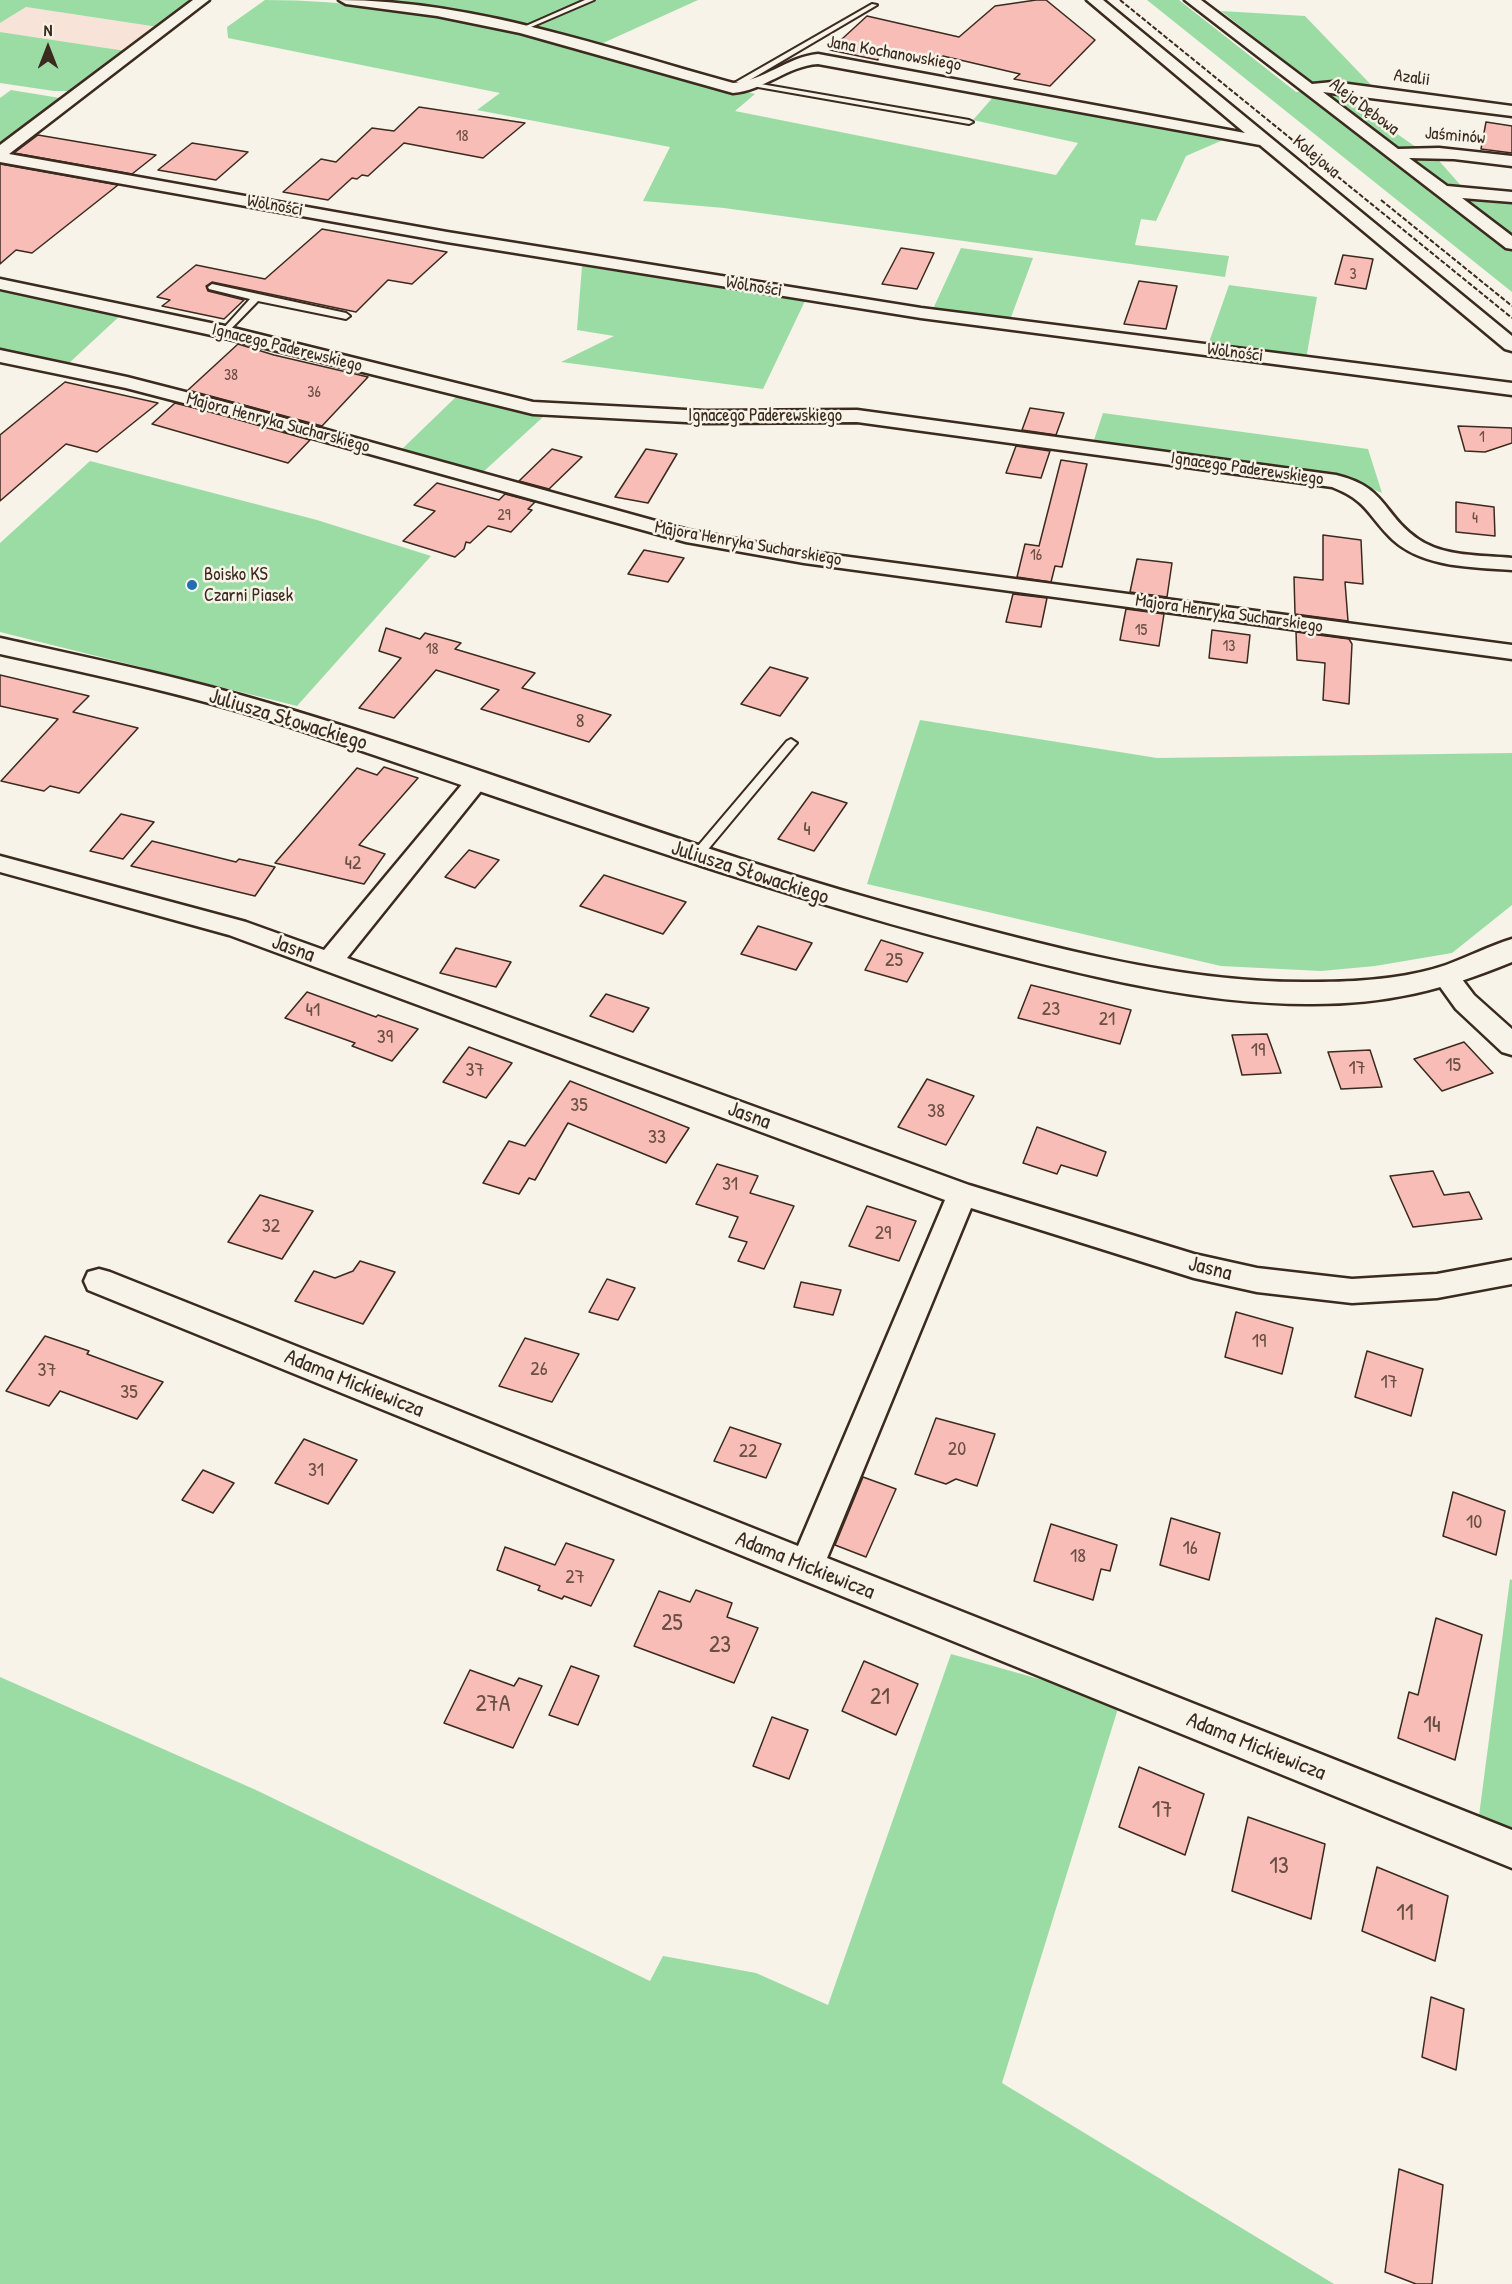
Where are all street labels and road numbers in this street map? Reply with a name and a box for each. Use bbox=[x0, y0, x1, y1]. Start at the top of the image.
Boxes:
street label: Jana Kochanowskiego bbox=[825, 32, 963, 76]
street label: Azalii bbox=[1392, 65, 1432, 91]
street label: Aleja Dębowa bbox=[1325, 74, 1403, 140]
street label: Jaśminów bbox=[1424, 123, 1486, 149]
street label: Kolejowa bbox=[1288, 131, 1344, 183]
street label: Wolności bbox=[245, 190, 305, 222]
street label: Wolności bbox=[724, 272, 784, 302]
street label: Ignacego Paderewskiego bbox=[210, 319, 364, 377]
street label: Wolności bbox=[1206, 339, 1264, 367]
street label: Majora Henryka Sucharskiego bbox=[184, 388, 372, 458]
street label: Ignacego Paderewskiego bbox=[688, 405, 842, 427]
street label: Ignacego Paderewskiego bbox=[1169, 448, 1325, 490]
street label: Majora Henryka Sucharskiego bbox=[653, 517, 843, 571]
street label: Majora Henryka Sucharskiego bbox=[1134, 590, 1324, 638]
street label: Juliusza Słowackiego bbox=[206, 683, 370, 757]
street label: Juliusza Słowackiego bbox=[668, 835, 832, 911]
street label: Jasna bbox=[268, 929, 318, 969]
street label: Jasna bbox=[724, 1096, 774, 1136]
street label: Jasna bbox=[1186, 1251, 1234, 1287]
street label: Adama Mickiewicza bbox=[281, 1344, 427, 1424]
street label: Adama Mickiewicza bbox=[732, 1526, 878, 1606]
street label: Adama Mickiewicza bbox=[1183, 1707, 1329, 1787]

